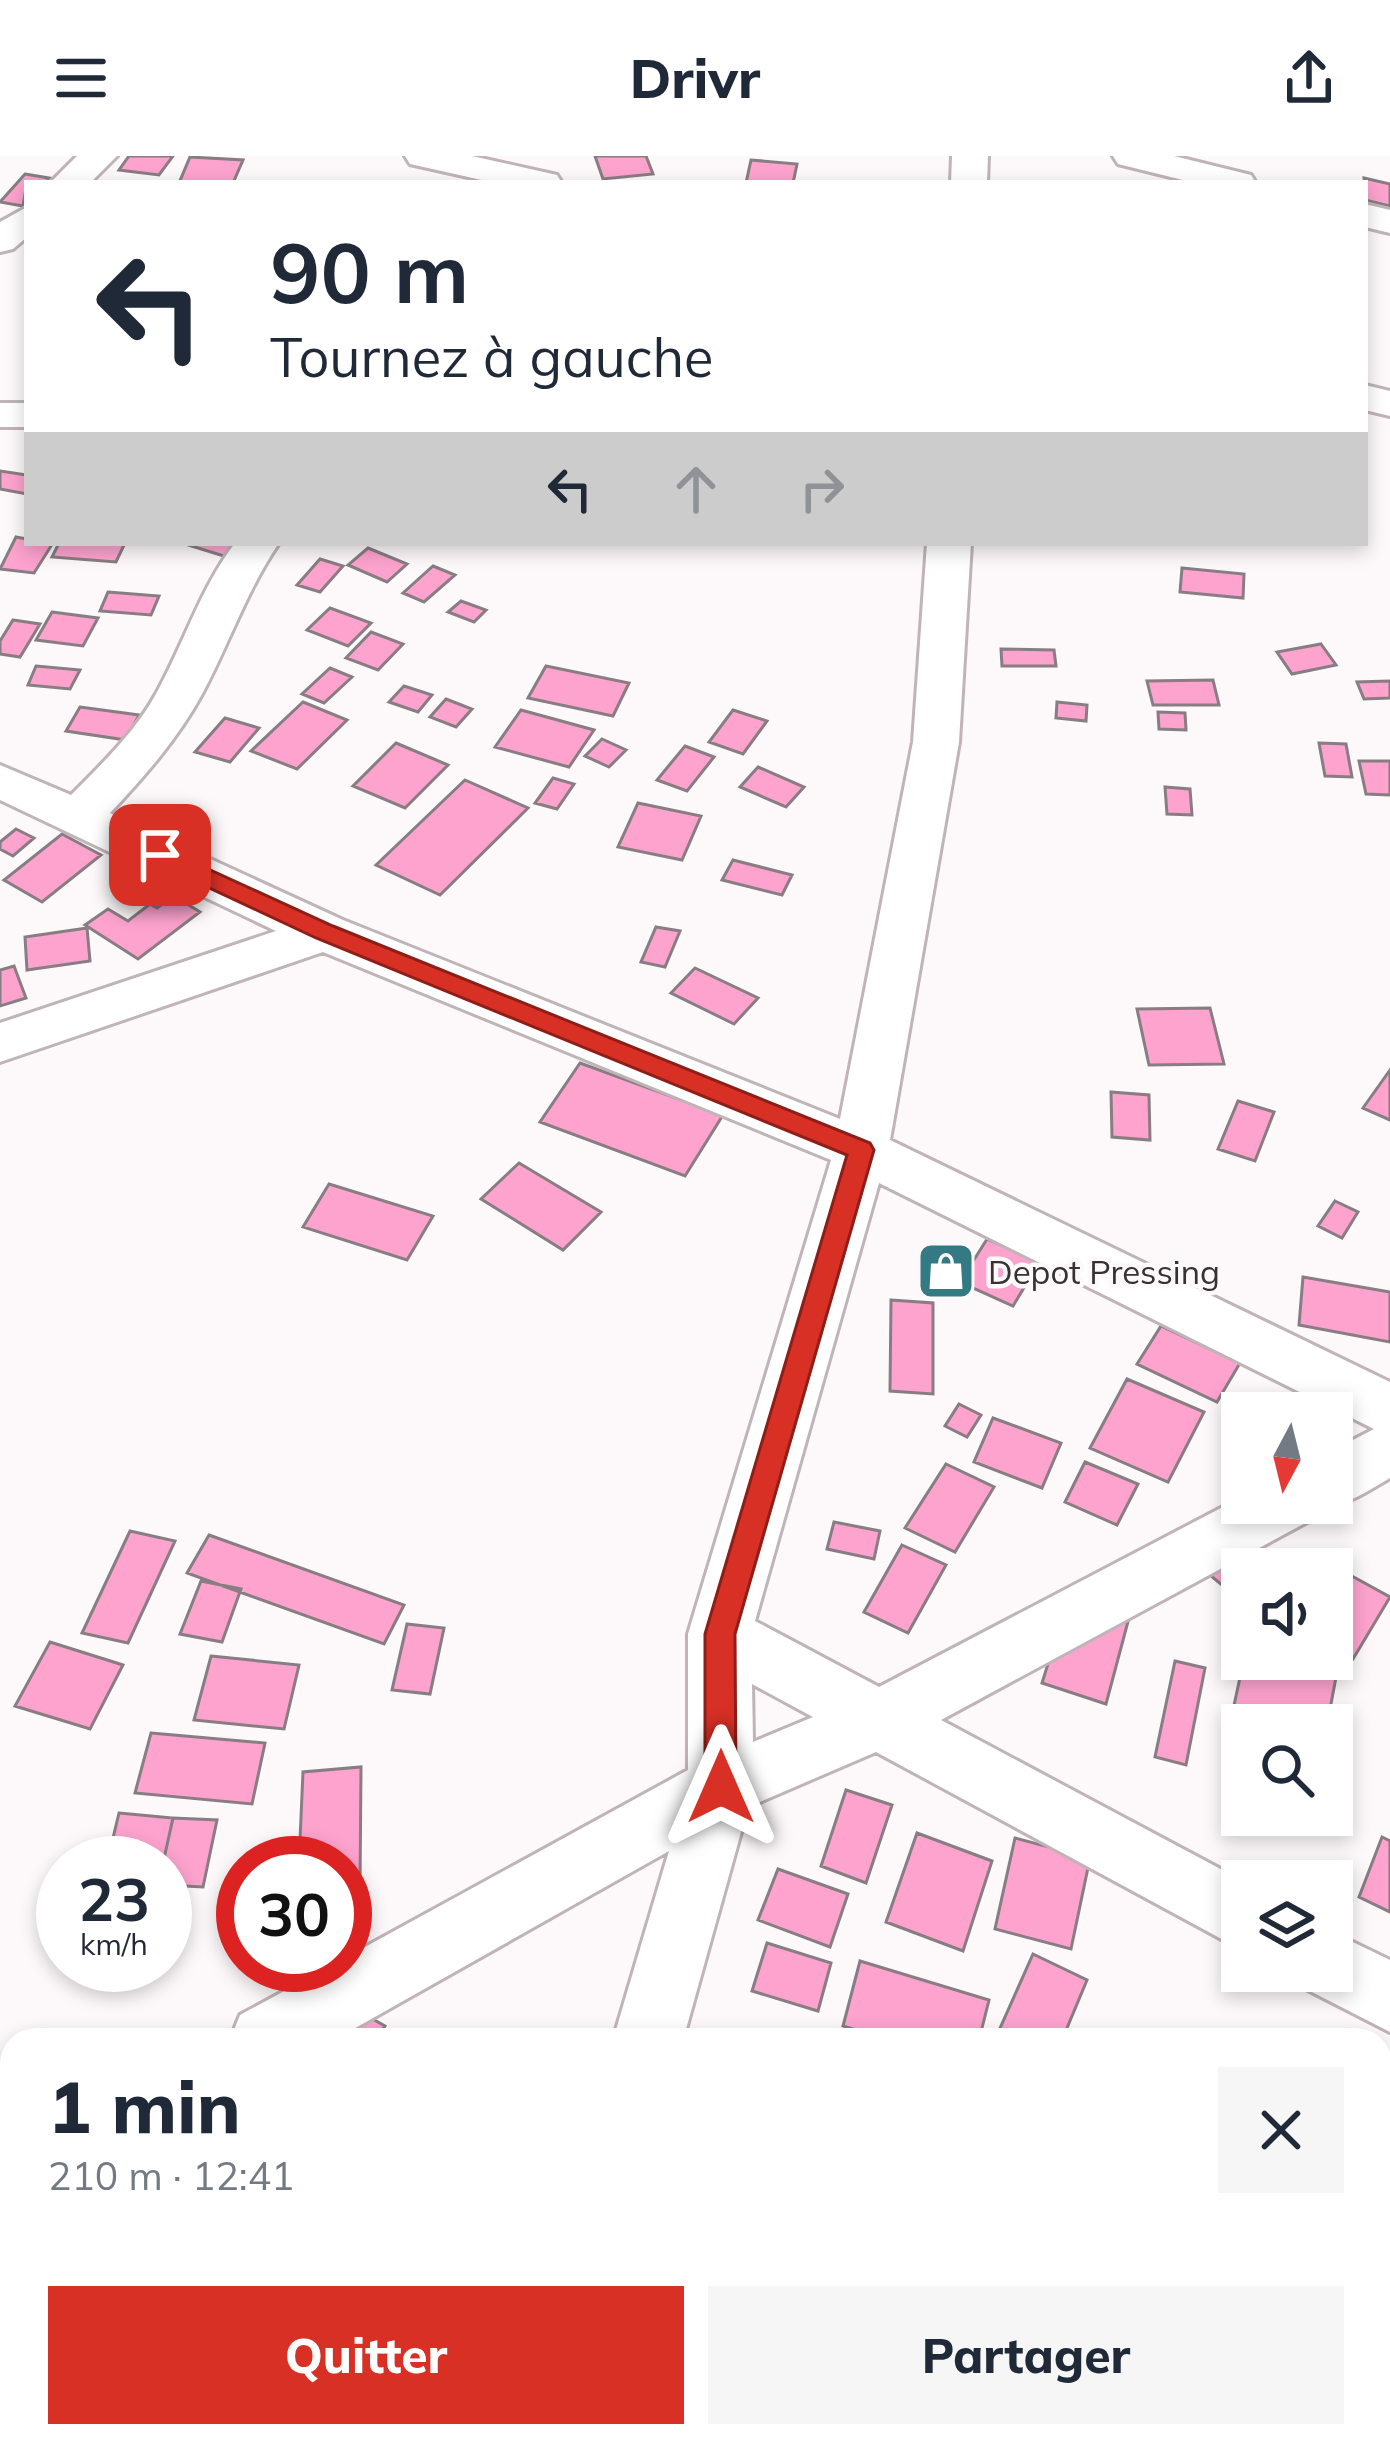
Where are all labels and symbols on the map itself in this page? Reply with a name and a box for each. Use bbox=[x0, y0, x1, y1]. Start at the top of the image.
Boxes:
pin bbox=[109, 804, 211, 906]
shop icon: Depot Pressing bbox=[915, 1240, 977, 1302]
place label: Depot Pressing bbox=[988, 1251, 1220, 1292]
north arrow bbox=[1221, 1392, 1353, 1524]
position arrow bbox=[658, 1724, 784, 1850]
speed limit sign: 30 bbox=[216, 1836, 372, 1992]

